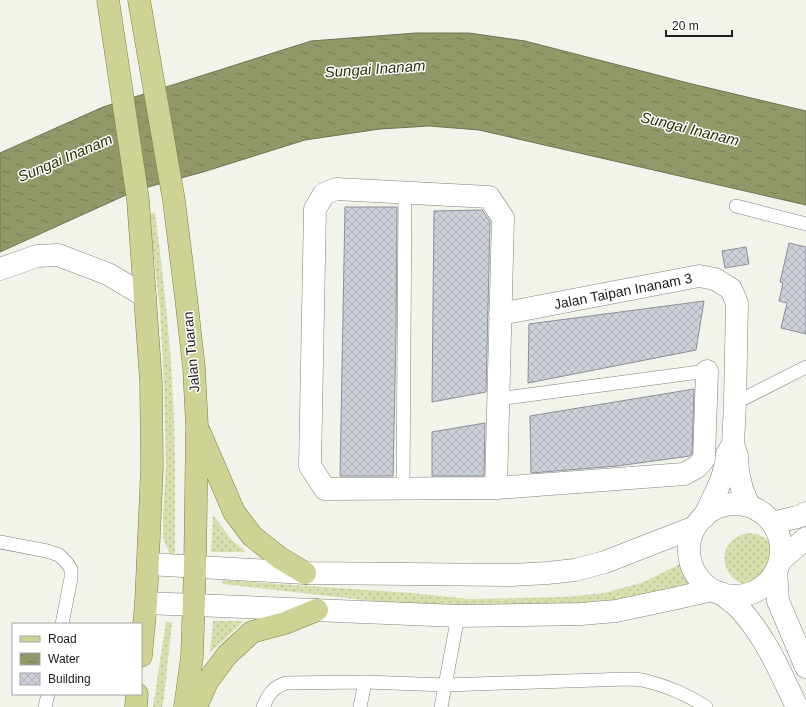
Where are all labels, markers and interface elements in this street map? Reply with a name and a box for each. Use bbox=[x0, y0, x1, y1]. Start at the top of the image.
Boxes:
scale bar bbox=[666, 12, 732, 38]
text: 20 m bbox=[672, 19, 699, 33]
water label: Sungai Inanam bbox=[324, 57, 426, 80]
water label: Sungai Inanam bbox=[639, 108, 741, 149]
water label: Sungai Inanam bbox=[15, 130, 115, 185]
street label: Jalan Taipan Inanam 3 bbox=[552, 270, 694, 312]
street label: Jalan Tuaran bbox=[180, 311, 202, 393]
legend bbox=[12, 623, 142, 695]
text: Road bbox=[48, 632, 77, 646]
text: Water bbox=[48, 652, 80, 666]
text: Building bbox=[48, 672, 91, 686]

